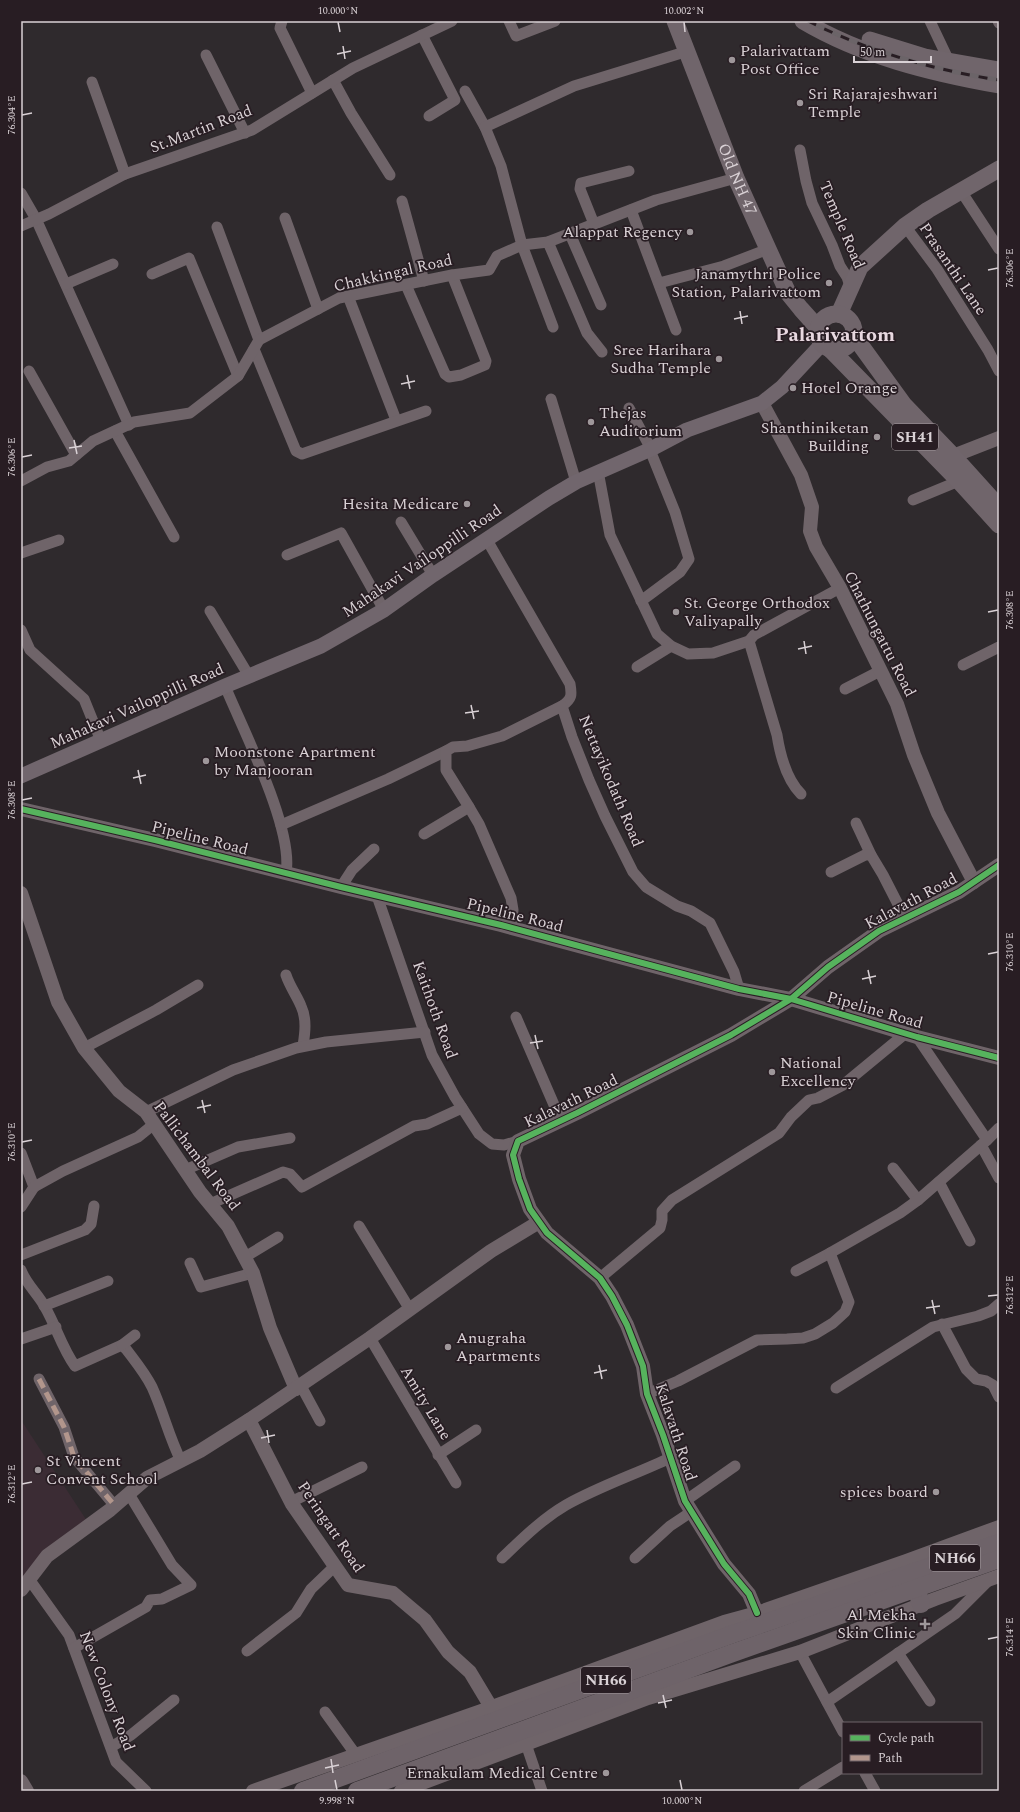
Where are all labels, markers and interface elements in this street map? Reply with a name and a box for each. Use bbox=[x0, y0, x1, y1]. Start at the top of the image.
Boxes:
text: 10.000°N bbox=[318, 3, 358, 19]
text: 10.002°N bbox=[664, 3, 704, 19]
scale bar bbox=[854, 38, 931, 64]
place label: Palarivattam Post Office bbox=[740, 39, 830, 81]
text: 50 m bbox=[860, 43, 885, 62]
marker: Palarivattam Post Office bbox=[727, 55, 737, 65]
place label: Sri Rajarajeshwari Temple bbox=[808, 82, 938, 124]
text: 76.304°E bbox=[4, 95, 20, 135]
street label: St.Martin Road bbox=[146, 98, 256, 160]
marker: Sri Rajarajeshwari Temple bbox=[795, 98, 805, 108]
street label: Old NH 47 bbox=[712, 140, 763, 219]
street label: Temple Road bbox=[813, 177, 871, 273]
street label: Prasanthi Lane bbox=[913, 218, 993, 320]
place label: Alappat Regency bbox=[563, 220, 683, 244]
marker: Alappat Regency bbox=[685, 227, 695, 237]
street label: Chakkingal Road bbox=[331, 248, 455, 298]
text: 76.306°E bbox=[1002, 248, 1018, 288]
place label: Janamythri Police Station, Palarivattom bbox=[671, 262, 821, 304]
marker: Janamythri Police Station, Palarivattom bbox=[824, 278, 834, 288]
district label: Palarivattom bbox=[775, 320, 895, 350]
place label: Sree Harihara Sudha Temple bbox=[611, 338, 711, 380]
marker: Sree Harihara Sudha Temple bbox=[714, 354, 724, 364]
place label: Hotel Orange bbox=[801, 376, 898, 400]
marker: Hotel Orange bbox=[788, 383, 798, 393]
place label: Thejas Auditorium bbox=[599, 401, 682, 443]
place label: Shanthiniketan Building bbox=[761, 416, 869, 458]
marker: Thejas Auditorium bbox=[586, 417, 596, 427]
road number: SH41 bbox=[892, 424, 938, 450]
marker: Shanthiniketan Building bbox=[872, 432, 882, 442]
text: 76.306°E bbox=[4, 437, 20, 477]
place label: Hesita Medicare bbox=[342, 492, 459, 516]
street label: Mahakavi Vailoppilli Road bbox=[337, 498, 507, 624]
marker: Hesita Medicare bbox=[462, 499, 472, 509]
street label: Chathungattu Road bbox=[838, 567, 922, 701]
text: 76.308°E bbox=[1002, 590, 1018, 630]
place label: St. George Orthodox Valiyapally bbox=[684, 591, 830, 633]
marker: St. George Orthodox Valiyapally bbox=[671, 607, 681, 617]
street label: Mahakavi Vailoppilli Road bbox=[46, 657, 228, 755]
street label: Nettayikodath Road bbox=[572, 711, 650, 851]
place label: Moonstone Apartment by Manjooran bbox=[214, 740, 376, 782]
marker: Moonstone Apartment by Manjooran bbox=[201, 756, 211, 766]
text: 76.308°E bbox=[4, 780, 20, 820]
street label: Pipeline Road bbox=[149, 814, 251, 862]
street label: Kalavath Road bbox=[860, 866, 962, 936]
street label: Pipeline Road bbox=[464, 891, 566, 939]
text: 76.310°E bbox=[1002, 932, 1018, 972]
street label: Kaithoth Road bbox=[406, 958, 464, 1062]
street label: Pipeline Road bbox=[824, 985, 926, 1035]
place label: National Excellency bbox=[780, 1051, 857, 1093]
marker: National Excellency bbox=[767, 1067, 777, 1077]
street label: Kalavath Road bbox=[520, 1068, 622, 1134]
street label: Pallichambal Road bbox=[148, 1096, 246, 1216]
text: 76.310°E bbox=[4, 1122, 20, 1162]
text: 76.312°E bbox=[1002, 1275, 1018, 1315]
place label: Anugraha Apartments bbox=[456, 1326, 541, 1368]
marker: Anugraha Apartments bbox=[443, 1342, 453, 1352]
street label: Amity Lane bbox=[394, 1361, 458, 1445]
street label: Kalavath Road bbox=[649, 1380, 703, 1484]
place label: St Vincent Convent School bbox=[46, 1449, 158, 1491]
text: 76.312°E bbox=[4, 1464, 20, 1504]
marker: St Vincent Convent School bbox=[33, 1465, 43, 1475]
street label: Peringatt Road bbox=[291, 1476, 371, 1578]
place label: spices board bbox=[840, 1480, 928, 1504]
marker: spices board bbox=[931, 1487, 941, 1497]
road number: NH66 bbox=[930, 1545, 980, 1571]
place label: Al Mekha Skin Clinic bbox=[837, 1603, 916, 1645]
text: 76.314°E bbox=[1002, 1617, 1018, 1657]
marker: Al Mekha Skin Clinic bbox=[919, 1618, 931, 1630]
street label: New Colony Road bbox=[73, 1627, 141, 1755]
road number: NH66 bbox=[581, 1667, 631, 1693]
legend bbox=[842, 1722, 982, 1774]
text: Cycle path bbox=[878, 1729, 935, 1748]
text: Path bbox=[878, 1749, 903, 1768]
place label: Ernakulam Medical Centre bbox=[406, 1761, 598, 1785]
marker: Ernakulam Medical Centre bbox=[601, 1768, 611, 1778]
text: 9.998°N bbox=[319, 1793, 355, 1809]
text: 10.000°N bbox=[662, 1793, 702, 1809]

